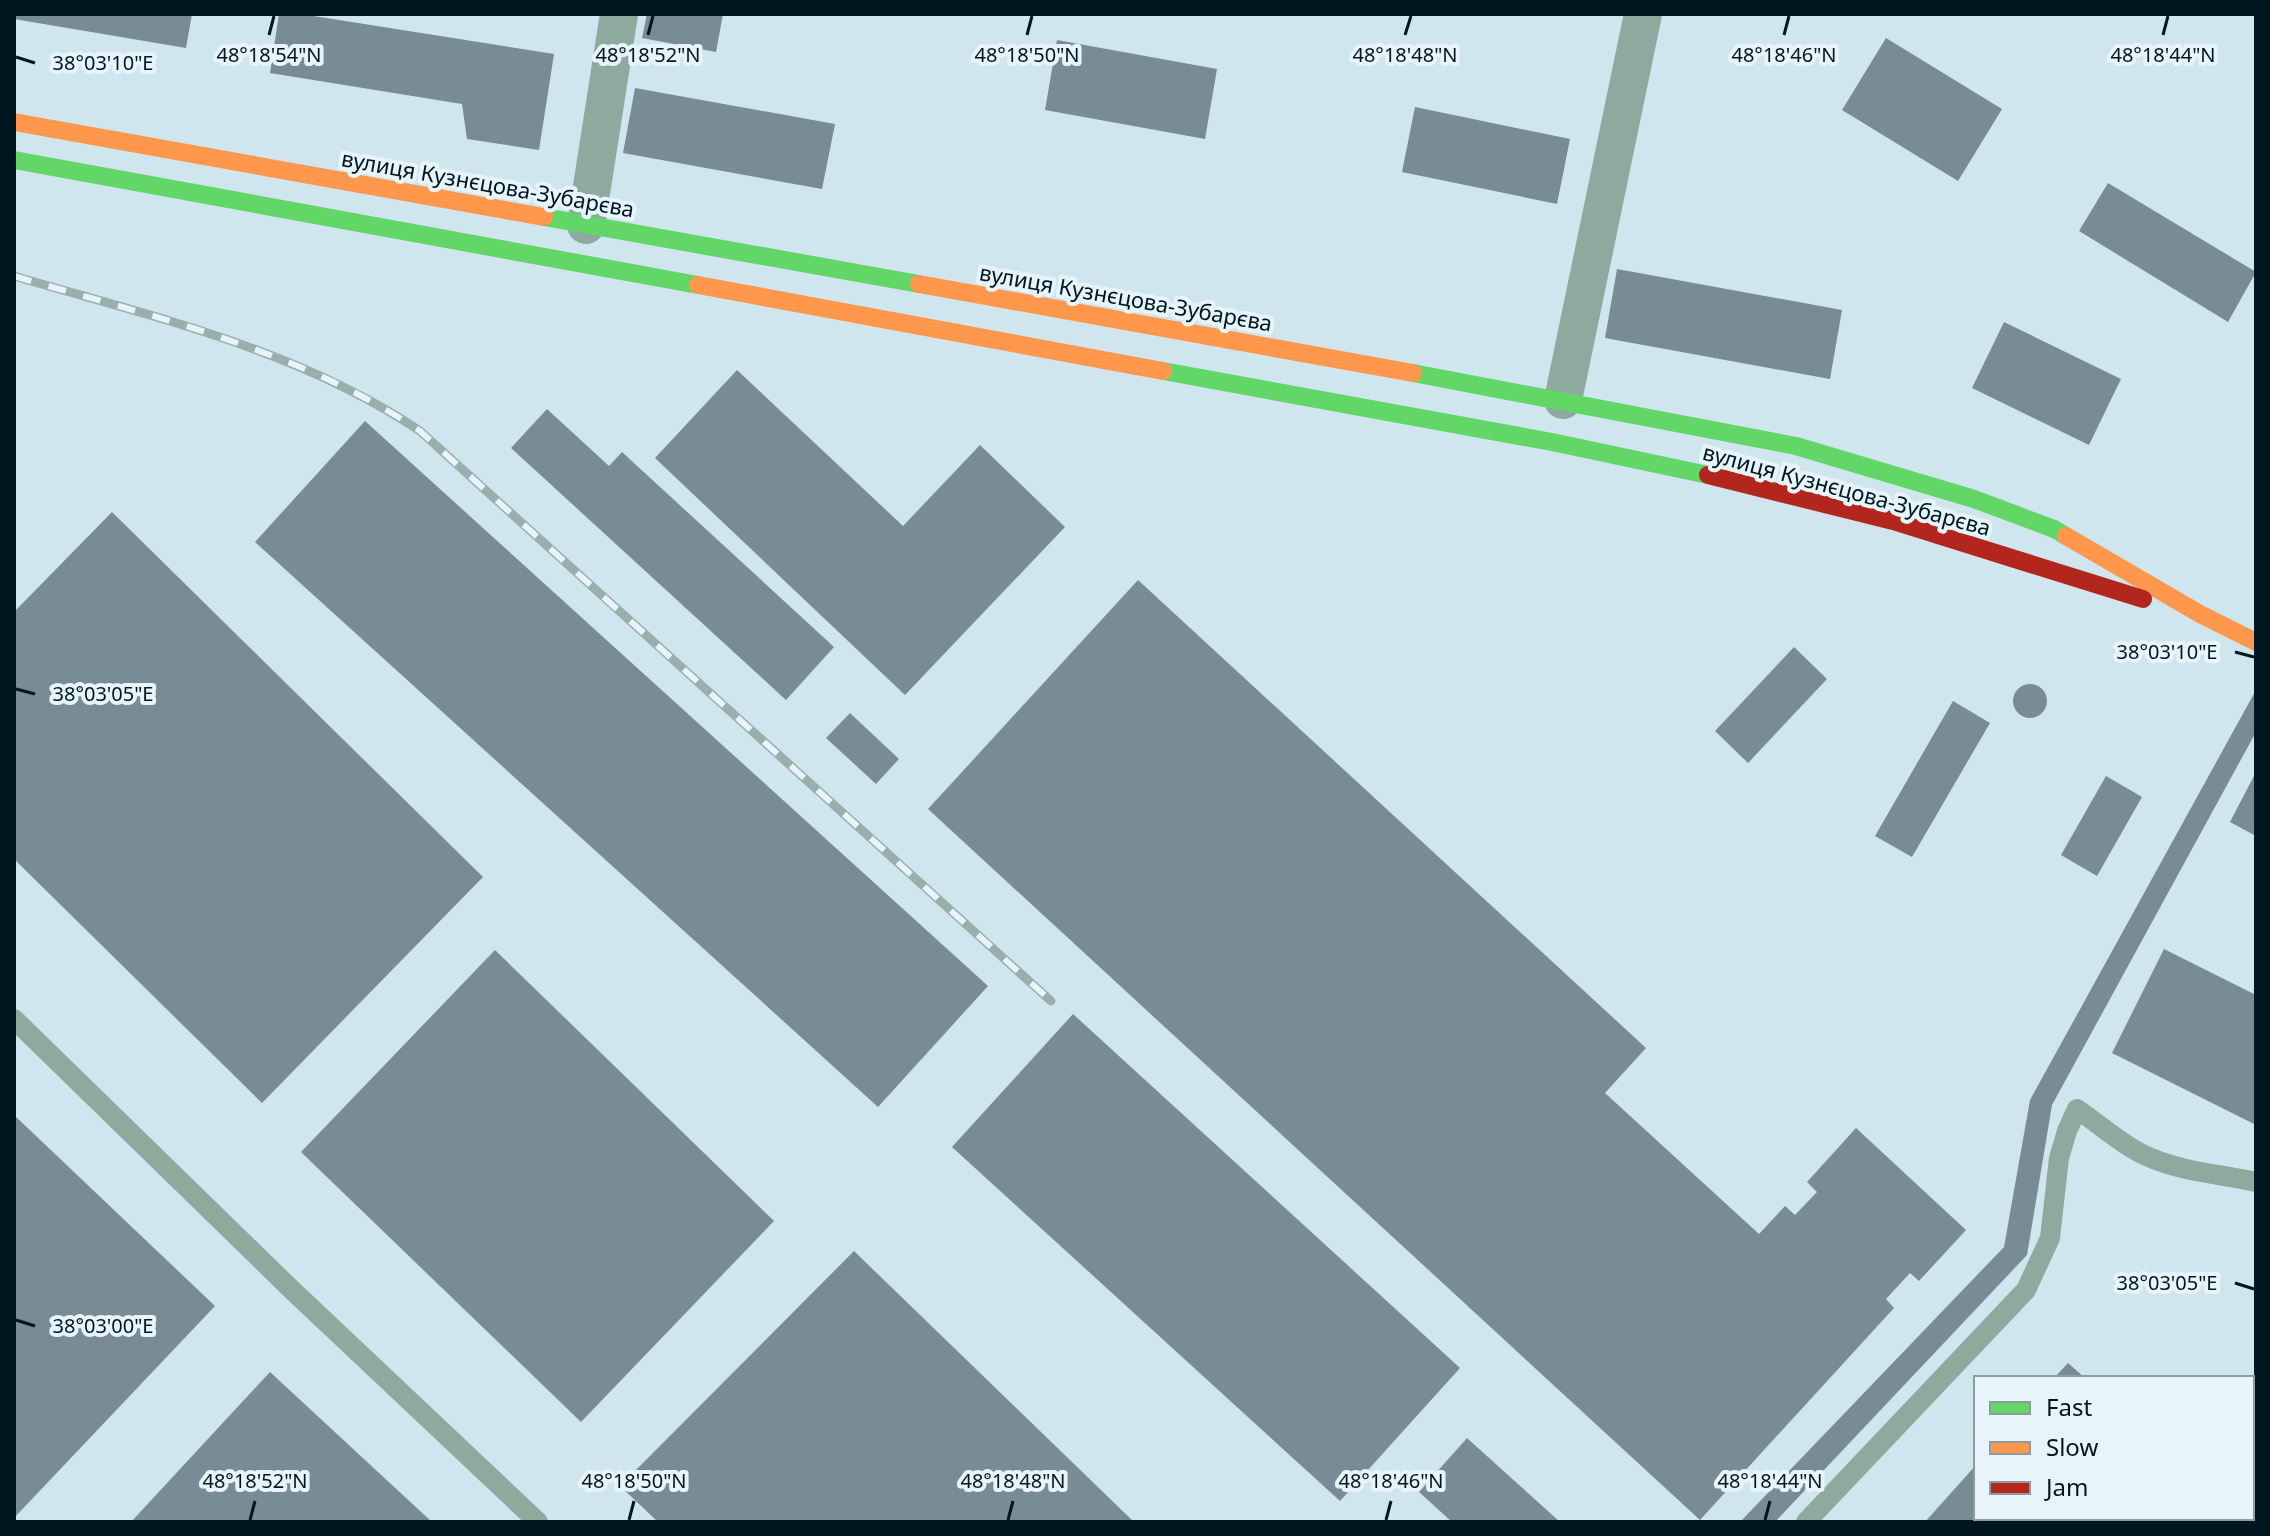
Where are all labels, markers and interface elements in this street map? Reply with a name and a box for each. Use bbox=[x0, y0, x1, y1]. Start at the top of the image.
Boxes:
text: 48°18'54"N bbox=[216, 41, 322, 68]
text: 48°18'52"N bbox=[595, 41, 701, 68]
text: 48°18'50"N bbox=[974, 41, 1080, 68]
text: 48°18'48"N bbox=[1352, 41, 1458, 68]
text: 48°18'46"N bbox=[1731, 41, 1837, 68]
text: 48°18'44"N bbox=[2110, 41, 2216, 68]
text: 38°03'10"E bbox=[53, 49, 153, 76]
street label: вулиця Кузнєцова-Зубарєва bbox=[339, 142, 637, 224]
street label: вулиця Кузнєцова-Зубарєва bbox=[977, 256, 1275, 338]
street label: вулиця Кузнєцова-Зубарєва bbox=[1700, 436, 1994, 542]
text: 38°03'10"E bbox=[2117, 638, 2217, 665]
text: 38°03'05"E bbox=[53, 680, 153, 707]
text: 38°03'05"E bbox=[2117, 1269, 2217, 1296]
text: 38°03'00"E bbox=[53, 1312, 153, 1339]
legend bbox=[1974, 1376, 2254, 1520]
text: Fast bbox=[2046, 1390, 2092, 1423]
text: Slow bbox=[2046, 1430, 2098, 1463]
text: 48°18'52"N bbox=[202, 1467, 308, 1494]
text: 48°18'50"N bbox=[581, 1467, 687, 1494]
text: 48°18'48"N bbox=[960, 1467, 1066, 1494]
text: 48°18'46"N bbox=[1338, 1467, 1444, 1494]
text: 48°18'44"N bbox=[1717, 1467, 1823, 1494]
text: Jam bbox=[2044, 1470, 2088, 1503]

